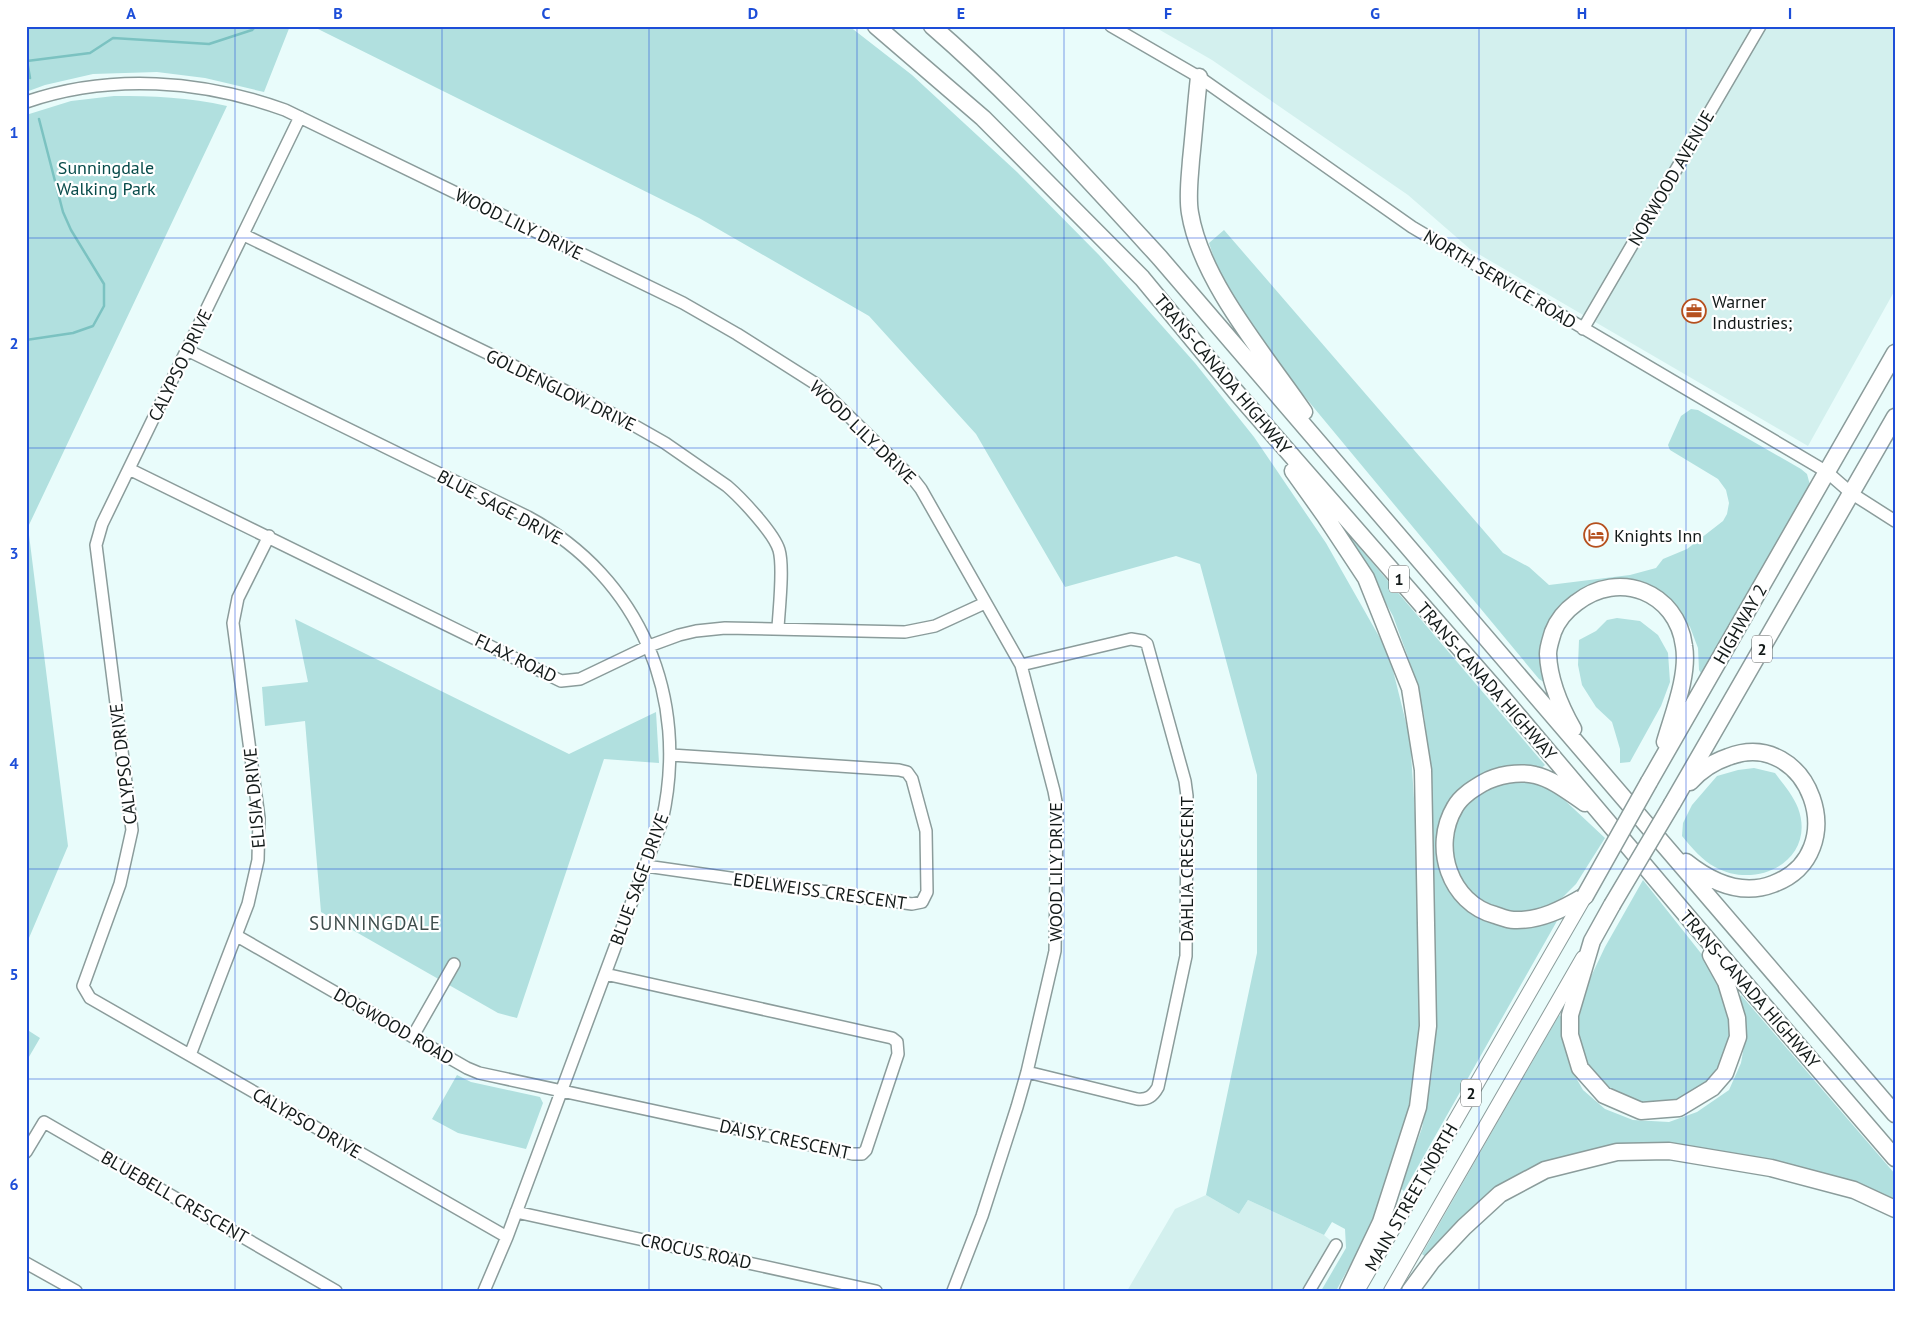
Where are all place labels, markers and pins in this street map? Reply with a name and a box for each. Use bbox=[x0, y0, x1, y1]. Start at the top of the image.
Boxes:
place label: Warner Industries; bbox=[1712, 290, 1792, 334]
office icon: Warner Industries; bbox=[1681, 298, 1707, 324]
hotel icon: Knights Inn bbox=[1583, 522, 1609, 548]
place label: Knights Inn bbox=[1614, 524, 1702, 547]

